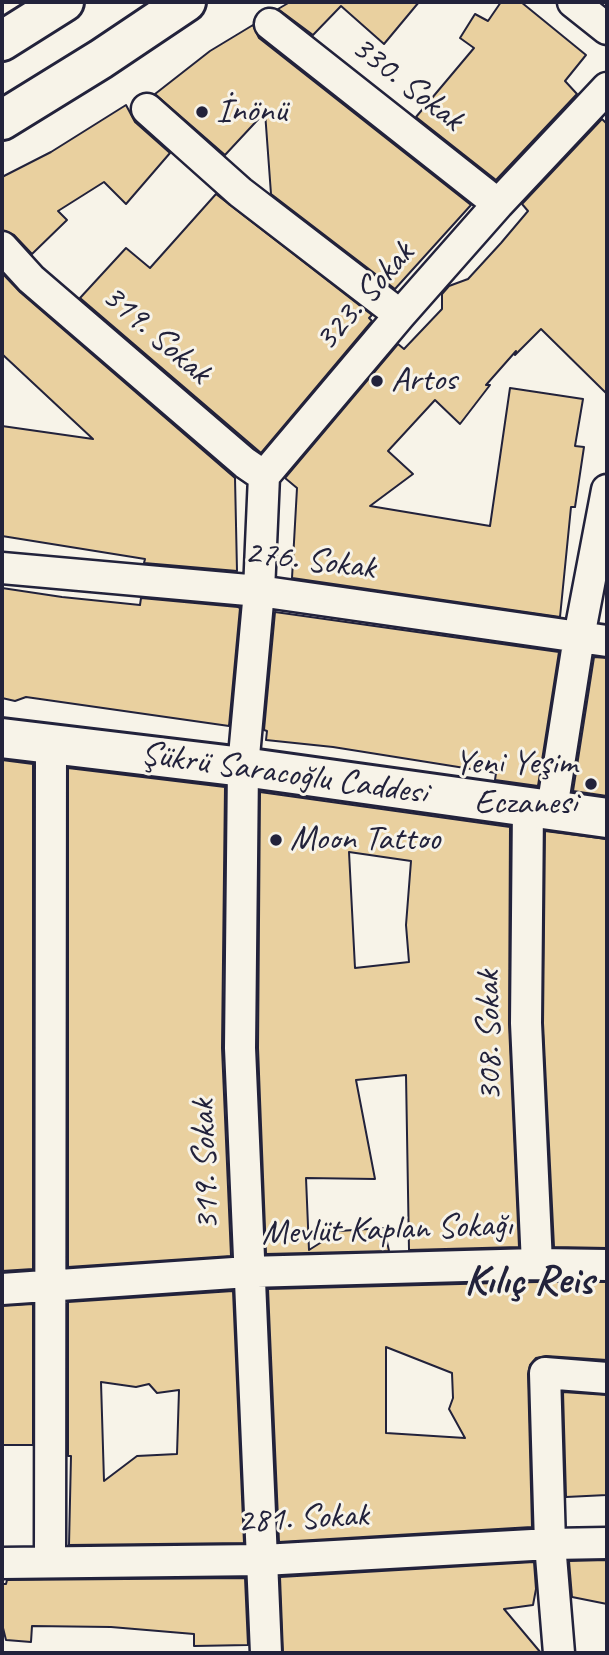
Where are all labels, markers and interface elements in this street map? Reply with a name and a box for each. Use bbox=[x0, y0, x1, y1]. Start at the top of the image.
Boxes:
street label: 330. Sokak bbox=[342, 27, 472, 141]
place label: İnönü bbox=[216, 91, 287, 133]
marker: İnönü bbox=[194, 104, 210, 120]
street label: 323. Sokak bbox=[306, 234, 424, 360]
street label: 319. Sokak bbox=[93, 276, 219, 394]
place label: Artos bbox=[391, 360, 457, 402]
marker: Artos bbox=[369, 373, 385, 389]
street label: 276. Sokak bbox=[242, 532, 378, 590]
street label: Şükrü Saracoğlu Caddesi bbox=[138, 733, 430, 815]
place label: Yeni Yeşim Eczanesi bbox=[454, 743, 577, 825]
marker: Yeni Yeşim Eczanesi bbox=[583, 776, 599, 792]
place label: Moon Tattoo bbox=[290, 819, 440, 861]
marker: Moon Tattoo bbox=[268, 832, 284, 848]
street label: 308. Sokak bbox=[468, 970, 512, 1102]
street label: 319. Sokak bbox=[183, 1099, 229, 1231]
street label: Mevlüt Kaplan Sokağı bbox=[261, 1205, 513, 1255]
district label: Kılıç Reis bbox=[465, 1257, 593, 1307]
street label: 281. Sokak bbox=[236, 1495, 370, 1543]

